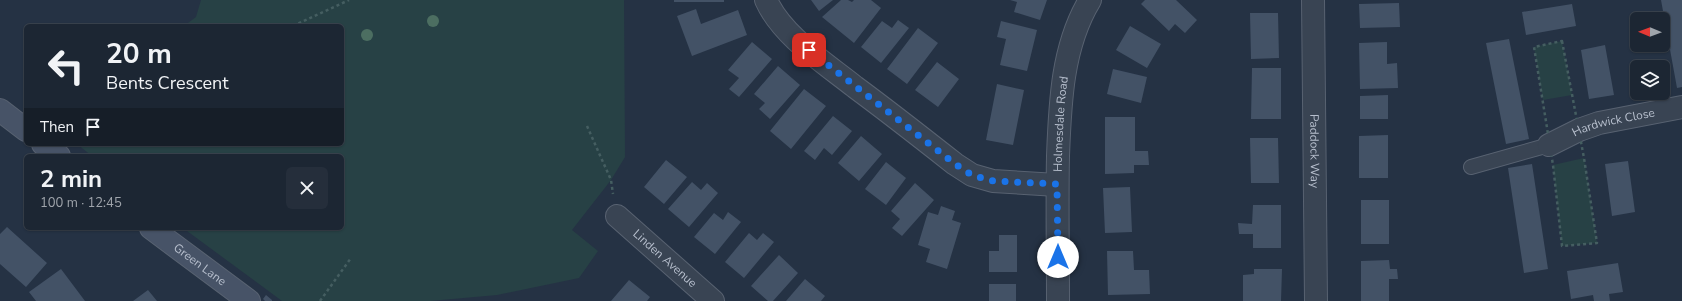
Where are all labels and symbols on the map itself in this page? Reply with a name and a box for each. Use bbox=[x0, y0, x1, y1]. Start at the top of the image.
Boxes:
north arrow bbox=[1630, 12, 1670, 52]
pin bbox=[792, 33, 826, 67]
street label: Holmesdale Road bbox=[1050, 75, 1072, 172]
street label: Hardwick Close bbox=[1569, 104, 1656, 140]
street label: Paddock Way bbox=[1306, 114, 1323, 189]
street label: Linden Avenue bbox=[630, 226, 700, 291]
position arrow bbox=[1037, 236, 1079, 278]
street label: Green Lane bbox=[170, 240, 229, 289]

